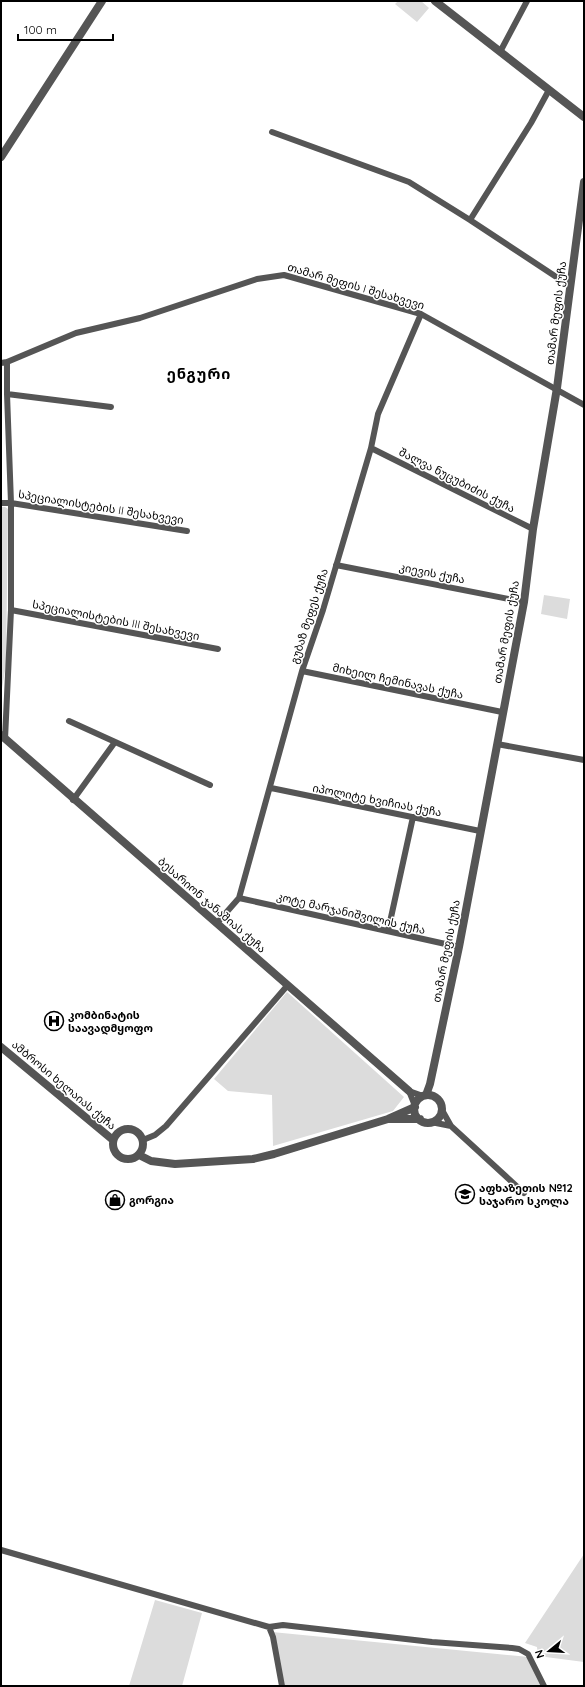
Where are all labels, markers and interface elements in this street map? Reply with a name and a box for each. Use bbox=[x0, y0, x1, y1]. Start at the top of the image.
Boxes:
scale bar bbox=[18, 16, 113, 42]
text: 100 m bbox=[24, 22, 57, 37]
street label: თამარ მეფის I შესახვევი bbox=[286, 260, 426, 312]
street label: თამარ მეფის ქუჩა bbox=[543, 260, 569, 366]
district label: ენგური bbox=[167, 364, 231, 383]
street label: შალვა ნუცუბიძის ქუჩა bbox=[397, 445, 517, 515]
street label: სპეციალისტების II შესახვევი bbox=[17, 487, 185, 527]
street label: კიევის ქუჩა bbox=[398, 560, 466, 586]
street label: გუბაზ მეფეს ქუჩა bbox=[287, 566, 331, 666]
street label: თამარ მეფის ქუჩა bbox=[490, 579, 522, 685]
street label: სპეციალისტების III შესახვევი bbox=[31, 597, 201, 643]
street label: მიხეილ ჩემინავას ქუჩა bbox=[331, 660, 465, 702]
street label: იპოლიტე ხვიჩიას ქუჩა bbox=[311, 781, 443, 819]
street label: ბესარიონ ჯანაშიას ქუჩა bbox=[155, 854, 269, 956]
street label: კოტე მარჯანიშვილის ქუჩა bbox=[275, 889, 427, 937]
street label: თამარ მეფის ქუჩა bbox=[429, 898, 463, 1004]
place label: კომბინატის საავადმყოფო bbox=[68, 1008, 153, 1035]
hospital icon: კომბინატის საავადმყოფო bbox=[43, 1010, 65, 1032]
street label: ამბროსი ხელაიას ქუჩა bbox=[9, 1037, 119, 1133]
place label: აფხაზეთის №12 საჯარო სკოლა bbox=[479, 1181, 573, 1208]
school or university icon: აფხაზეთის №12 საჯარო სკოლა bbox=[454, 1183, 476, 1205]
shop icon: გორგია bbox=[104, 1189, 126, 1211]
place label: გორგია bbox=[129, 1193, 174, 1207]
north arrow bbox=[529, 1631, 569, 1671]
text: N bbox=[532, 1648, 547, 1660]

